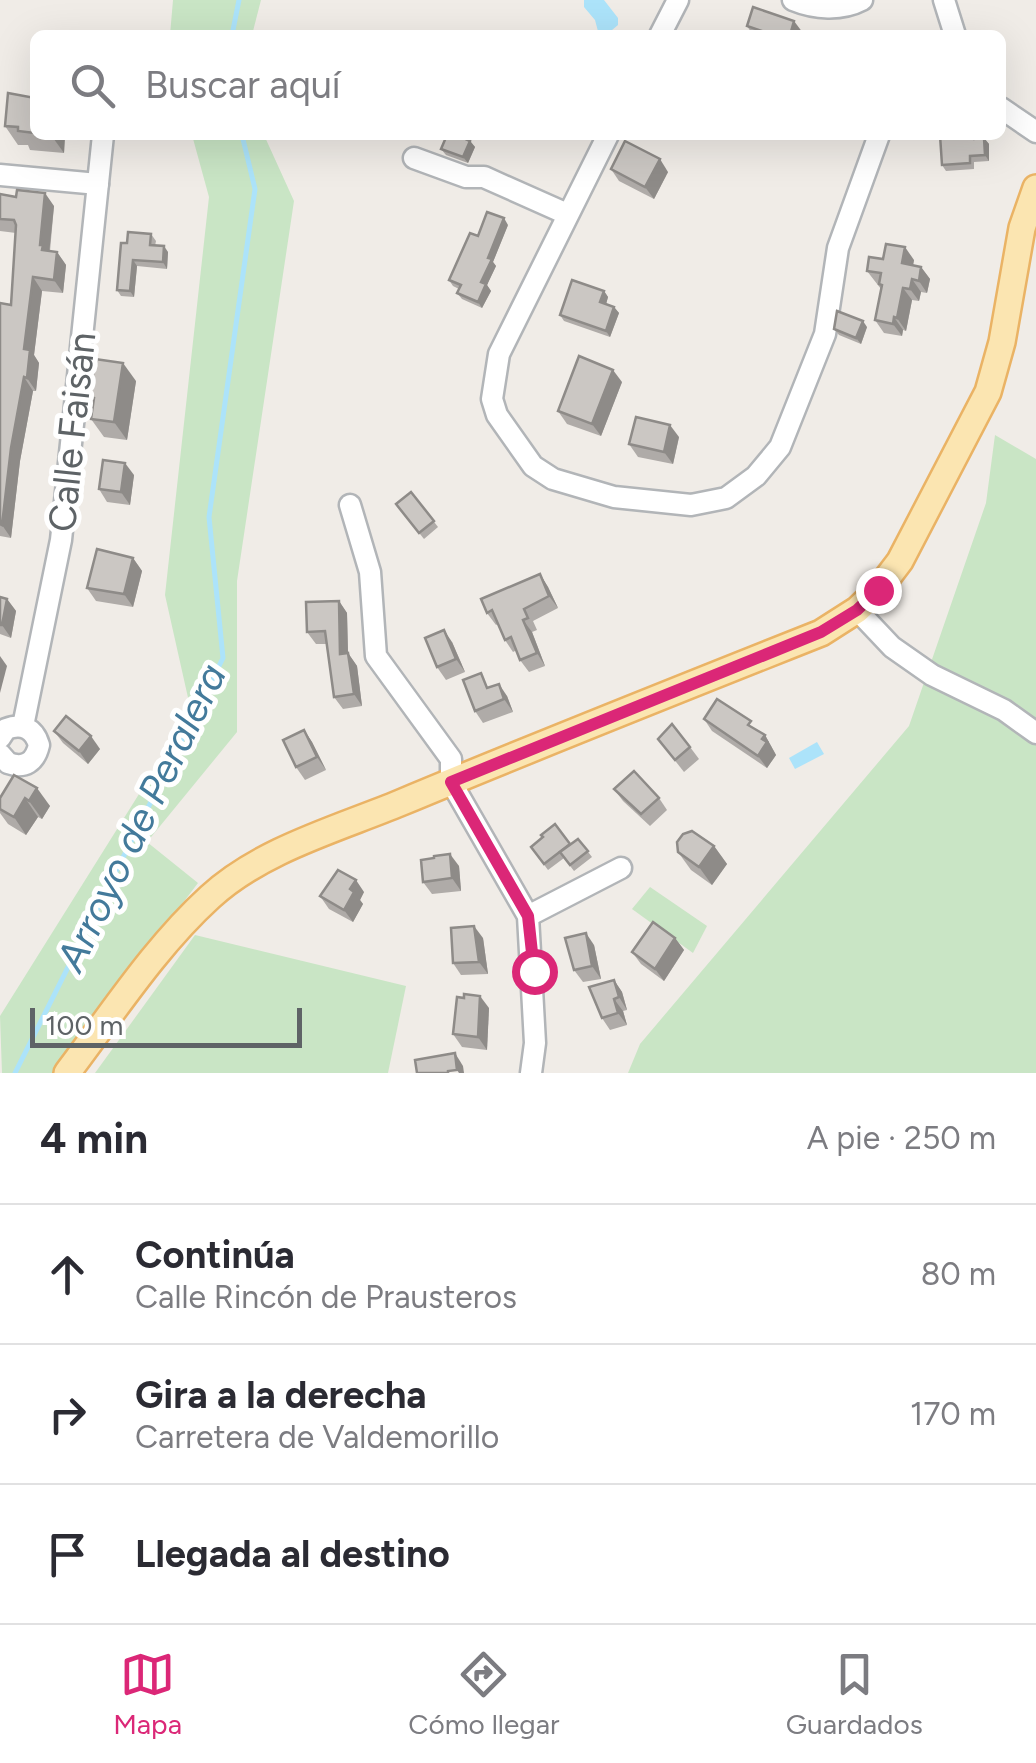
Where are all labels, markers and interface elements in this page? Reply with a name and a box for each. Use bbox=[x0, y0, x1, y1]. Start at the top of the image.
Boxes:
search box bbox=[30, 30, 1006, 140]
icon: search bbox=[65, 58, 120, 113]
text: Buscar aquí bbox=[145, 62, 341, 108]
street label: Calle Faisán bbox=[39, 330, 105, 534]
route end bbox=[856, 568, 902, 614]
water label: Arroyo de Peralera bbox=[45, 656, 236, 980]
route start bbox=[512, 949, 558, 995]
scale bar bbox=[30, 1003, 302, 1048]
text: 100 m bbox=[45, 1008, 123, 1042]
text: 4 min bbox=[40, 1113, 148, 1164]
text: A pie · 250 m bbox=[807, 1119, 996, 1157]
text: Continúa bbox=[135, 1232, 295, 1278]
icon: ahead bbox=[40, 1247, 95, 1302]
text: 80 m bbox=[921, 1255, 996, 1293]
text: Calle Rincón de Prausteros bbox=[135, 1278, 517, 1316]
text: Gira a la derecha bbox=[135, 1372, 427, 1418]
icon: right bbox=[40, 1387, 95, 1442]
text: 170 m bbox=[910, 1395, 996, 1433]
text: Carretera de Valdemorillo bbox=[135, 1418, 499, 1456]
icon: arrive bbox=[40, 1527, 95, 1582]
text: Llegada al destino bbox=[135, 1531, 450, 1577]
tab: Mapa bbox=[113, 1647, 182, 1741]
tab: Cómo llegar bbox=[408, 1647, 559, 1741]
tab: Guardados bbox=[786, 1647, 923, 1741]

